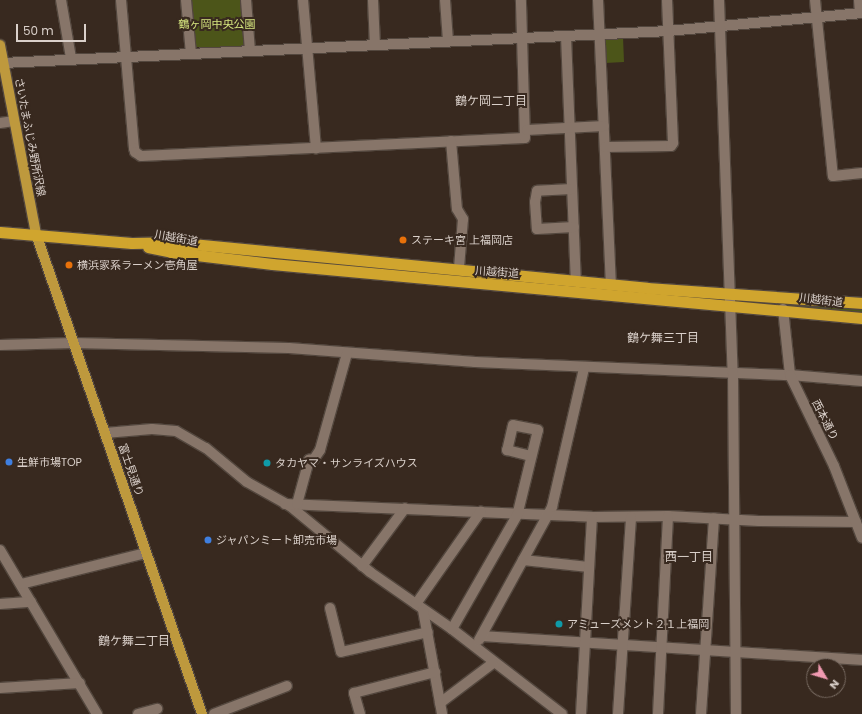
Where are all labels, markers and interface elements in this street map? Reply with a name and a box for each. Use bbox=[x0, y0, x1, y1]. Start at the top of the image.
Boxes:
scale bar bbox=[18, 16, 88, 42]
park label: 鶴ヶ岡中央公園 bbox=[179, 17, 255, 31]
text: 50 m bbox=[23, 22, 54, 39]
street label: さいたまふじみ野所沢線 bbox=[12, 76, 48, 198]
district label: 鶴ケ岡二丁目 bbox=[455, 94, 527, 108]
street label: 川越街道 bbox=[153, 228, 199, 248]
place label: ステーキ宮 上福岡店 bbox=[411, 233, 513, 247]
marker: ステーキ宮 上福岡店 bbox=[398, 235, 408, 245]
place label: 横浜家系ラーメン壱角屋 bbox=[77, 258, 198, 272]
marker: 横浜家系ラーメン壱角屋 bbox=[64, 260, 74, 270]
street label: 川越街道 bbox=[475, 264, 519, 280]
street label: 川越街道 bbox=[798, 291, 844, 309]
district label: 鶴ケ舞三丁目 bbox=[627, 331, 699, 345]
street label: 西本通り bbox=[809, 397, 841, 443]
street label: 富士見通り bbox=[116, 442, 146, 498]
place label: 生鮮市場TOP bbox=[17, 455, 82, 469]
place label: タカヤマ・サンライズハウス bbox=[275, 456, 418, 470]
marker: 生鮮市場TOP bbox=[4, 457, 14, 467]
marker: タカヤマ・サンライズハウス bbox=[262, 458, 272, 468]
place label: ジャパンミート卸売市場 bbox=[216, 533, 337, 547]
marker: ジャパンミート卸売市場 bbox=[203, 535, 213, 545]
district label: 西一丁目 bbox=[665, 550, 713, 564]
place label: アミューズメント２１上福岡 bbox=[567, 617, 710, 631]
marker: アミューズメント２１上福岡 bbox=[554, 619, 564, 629]
district label: 鶴ケ舞二丁目 bbox=[98, 634, 170, 648]
north arrow bbox=[806, 658, 846, 698]
text: N bbox=[826, 677, 844, 693]

